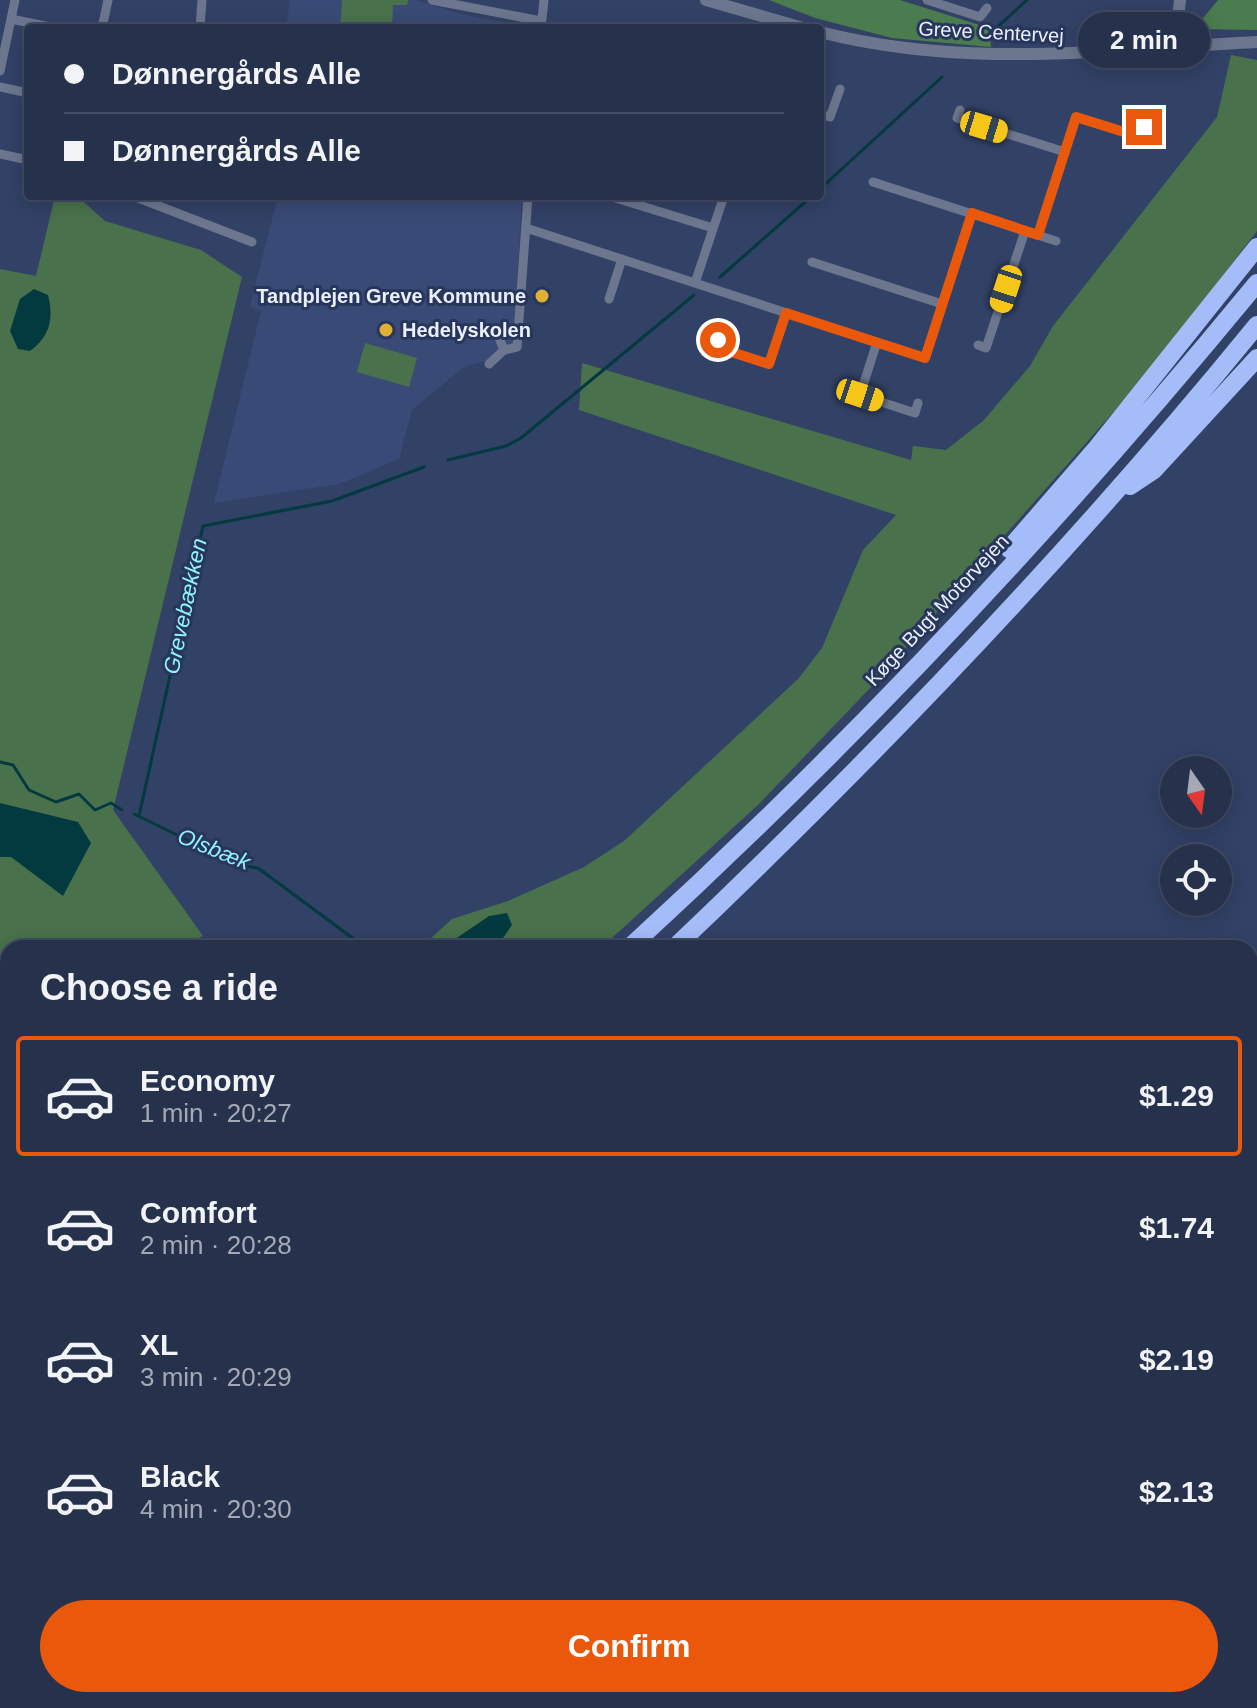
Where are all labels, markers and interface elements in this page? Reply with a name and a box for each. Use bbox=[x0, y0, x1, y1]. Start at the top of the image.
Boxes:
callout: 2 min bbox=[1078, 11, 1210, 67]
street label: Greve Centervej bbox=[918, 17, 1064, 47]
text: 2 min bbox=[1110, 25, 1178, 55]
text: Dønnergårds Alle bbox=[112, 57, 361, 90]
car bbox=[958, 109, 1010, 145]
route end bbox=[1126, 109, 1162, 145]
text: Dønnergårds Alle bbox=[112, 134, 361, 167]
car bbox=[987, 262, 1025, 316]
place label: Tandplejen Greve Kommune bbox=[256, 285, 526, 307]
marker: Tandplejen Greve Kommune bbox=[533, 287, 551, 305]
place label: Hedelyskolen bbox=[402, 319, 531, 341]
marker: Hedelyskolen bbox=[377, 321, 395, 339]
route start bbox=[700, 322, 736, 358]
car bbox=[833, 376, 887, 414]
street label: Køge Bugt Motorvejen bbox=[861, 530, 1013, 690]
water label: Grevebækken bbox=[158, 536, 212, 676]
north arrow bbox=[1160, 756, 1232, 828]
map controls bbox=[1160, 756, 1232, 916]
water label: Olsbæk bbox=[174, 823, 255, 875]
button: locate bbox=[1160, 844, 1232, 916]
text: Choose a ride bbox=[40, 967, 278, 1008]
icon: car bbox=[44, 1060, 116, 1132]
text: Economy bbox=[140, 1064, 275, 1097]
text: $1.29 bbox=[1139, 1079, 1214, 1112]
text: 1 min · 20:27 bbox=[140, 1098, 292, 1128]
icon: car bbox=[44, 1192, 116, 1264]
text: Comfort bbox=[140, 1196, 257, 1229]
text: $1.74 bbox=[1139, 1211, 1214, 1244]
text: 2 min · 20:28 bbox=[140, 1230, 292, 1260]
icon: car bbox=[44, 1324, 116, 1396]
text: XL bbox=[140, 1328, 178, 1361]
text: $2.19 bbox=[1139, 1343, 1214, 1376]
text: 3 min · 20:29 bbox=[140, 1362, 292, 1392]
icon: car bbox=[44, 1456, 116, 1528]
text: Black bbox=[140, 1460, 220, 1493]
text: $2.13 bbox=[1139, 1475, 1214, 1508]
text: 4 min · 20:30 bbox=[140, 1494, 292, 1524]
button: Confirm bbox=[40, 1600, 1218, 1692]

